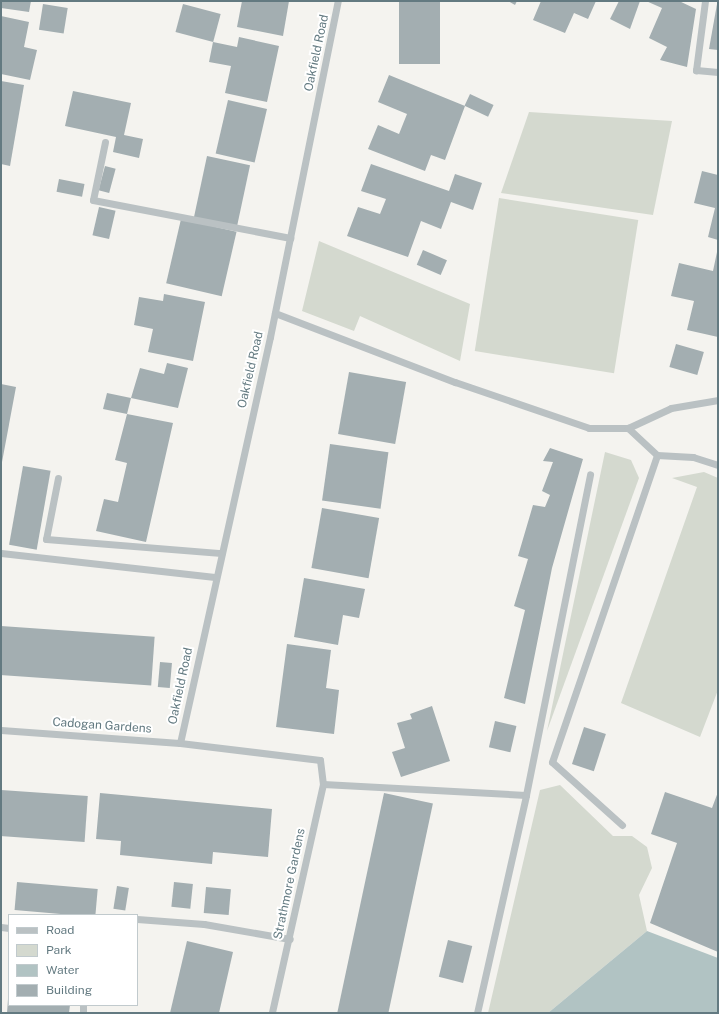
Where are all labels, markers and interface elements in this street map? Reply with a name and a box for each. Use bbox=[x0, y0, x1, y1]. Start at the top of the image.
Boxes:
street label: Oakfield Road bbox=[302, 13, 332, 93]
street label: Oakfield Road bbox=[235, 330, 267, 410]
street label: Oakfield Road bbox=[166, 646, 196, 726]
street label: Cadogan Gardens bbox=[52, 715, 152, 737]
street label: Strathmore Gardens bbox=[271, 827, 309, 941]
legend bbox=[8, 914, 138, 1006]
text: Road bbox=[46, 923, 74, 937]
text: Park bbox=[46, 943, 72, 957]
text: Water bbox=[46, 963, 79, 977]
text: Building bbox=[46, 983, 92, 997]

